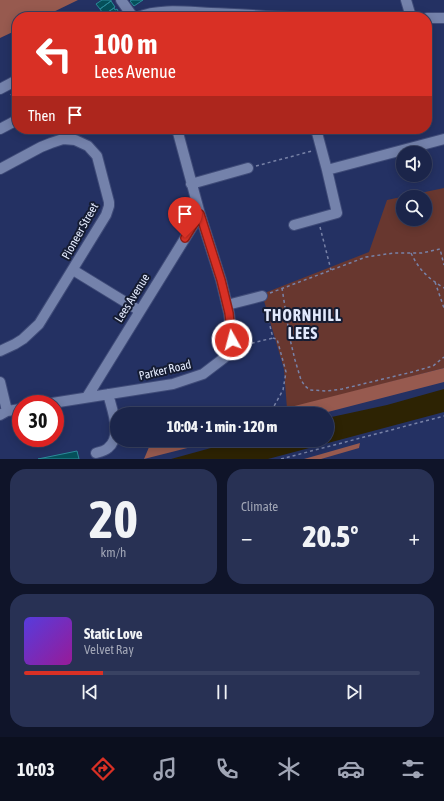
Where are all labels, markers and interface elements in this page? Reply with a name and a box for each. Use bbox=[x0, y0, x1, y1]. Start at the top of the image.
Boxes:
icon: left bbox=[28, 28, 80, 80]
text: 100 m bbox=[94, 28, 157, 60]
text: Lees Avenue bbox=[94, 61, 176, 82]
icon: arrive bbox=[64, 104, 86, 126]
text: Then bbox=[28, 107, 56, 124]
map controls bbox=[396, 146, 432, 226]
button: sound bbox=[396, 146, 432, 182]
button: search bbox=[396, 190, 432, 226]
pin bbox=[168, 197, 202, 238]
street label: Pioneer Street bbox=[59, 200, 101, 262]
icon: arrive bbox=[174, 203, 196, 225]
street label: Lees Avenue bbox=[112, 271, 152, 325]
district label: THORNHILL LEES bbox=[264, 306, 342, 342]
position arrow bbox=[211, 319, 253, 361]
street label: Parker Road bbox=[137, 357, 193, 383]
speed limit sign: 30 bbox=[12, 395, 64, 447]
text: 10:04 · 1 min · 120 m bbox=[167, 418, 277, 435]
text: 20 bbox=[89, 489, 138, 549]
text: Climate bbox=[241, 499, 278, 514]
text: 20.5° bbox=[303, 519, 358, 553]
text: − bbox=[241, 524, 252, 550]
text: + bbox=[409, 524, 420, 550]
text: km/h bbox=[101, 545, 126, 560]
text: Static Love bbox=[84, 625, 143, 642]
text: Velvet Ray bbox=[84, 642, 134, 657]
icon: previous bbox=[79, 681, 101, 703]
icon: pause bbox=[211, 681, 233, 703]
icon: next bbox=[343, 681, 365, 703]
icon: directions bbox=[89, 755, 117, 783]
icon: music bbox=[151, 755, 179, 783]
icon: phone bbox=[213, 755, 241, 783]
icon: climate bbox=[275, 755, 303, 783]
icon: car bbox=[337, 755, 365, 783]
icon: filters bbox=[399, 755, 427, 783]
text: 10:03 bbox=[17, 759, 55, 780]

